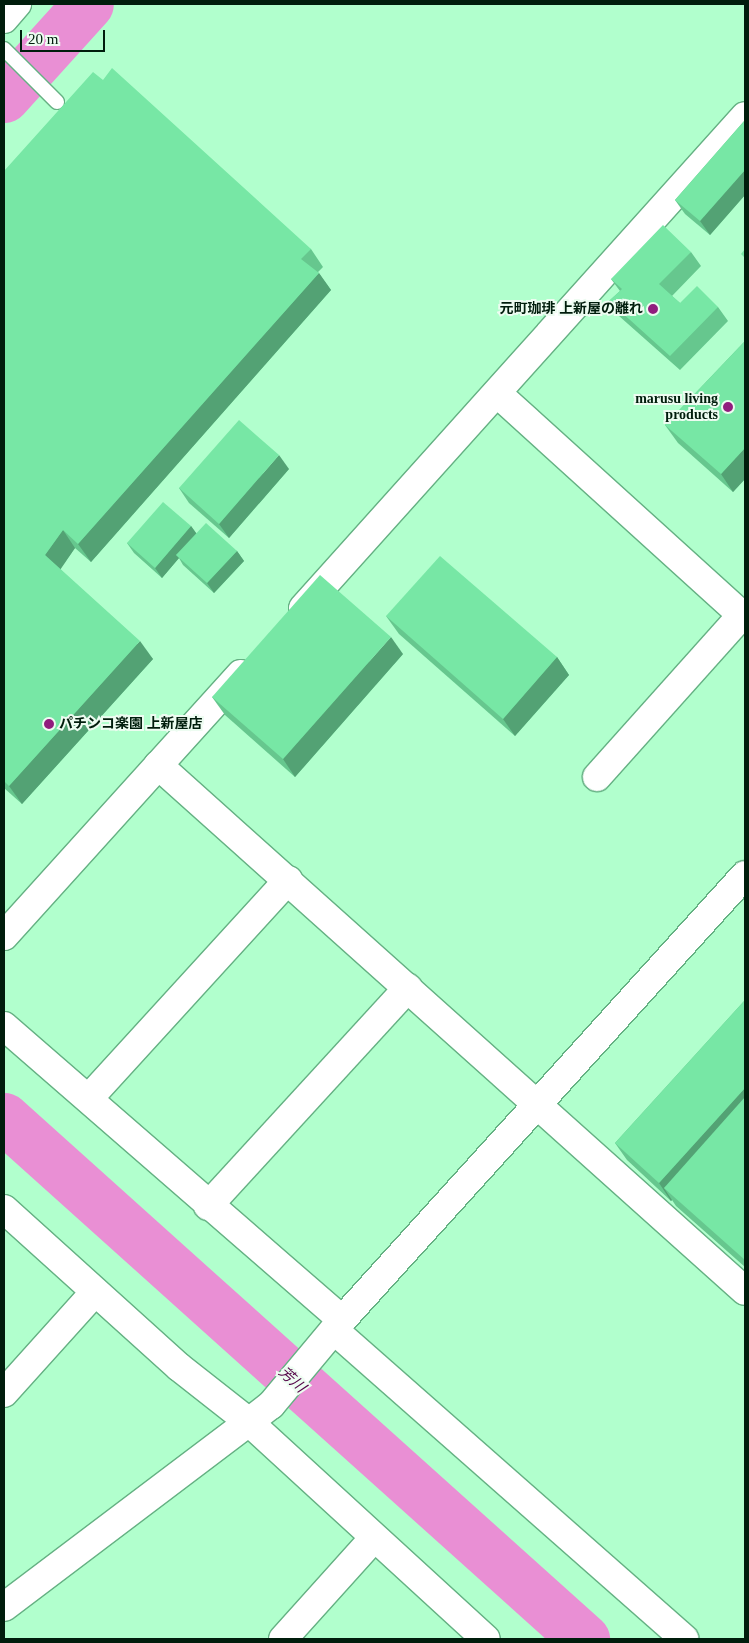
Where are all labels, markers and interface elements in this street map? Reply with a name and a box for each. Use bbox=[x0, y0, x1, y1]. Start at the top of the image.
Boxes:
scale bar bbox=[22, 20, 108, 52]
text: 20 m bbox=[28, 31, 58, 47]
place label: 元町珈琲 上新屋の離れ bbox=[500, 301, 643, 317]
marker: 元町珈琲 上新屋の離れ bbox=[647, 303, 659, 315]
place label: marusu living products bbox=[635, 391, 718, 424]
marker: marusu living products bbox=[722, 401, 734, 413]
place label: パチンコ楽園 上新屋店 bbox=[59, 716, 202, 732]
marker: パチンコ楽園 上新屋店 bbox=[43, 718, 55, 730]
water label: 芳川 bbox=[275, 1363, 309, 1397]

